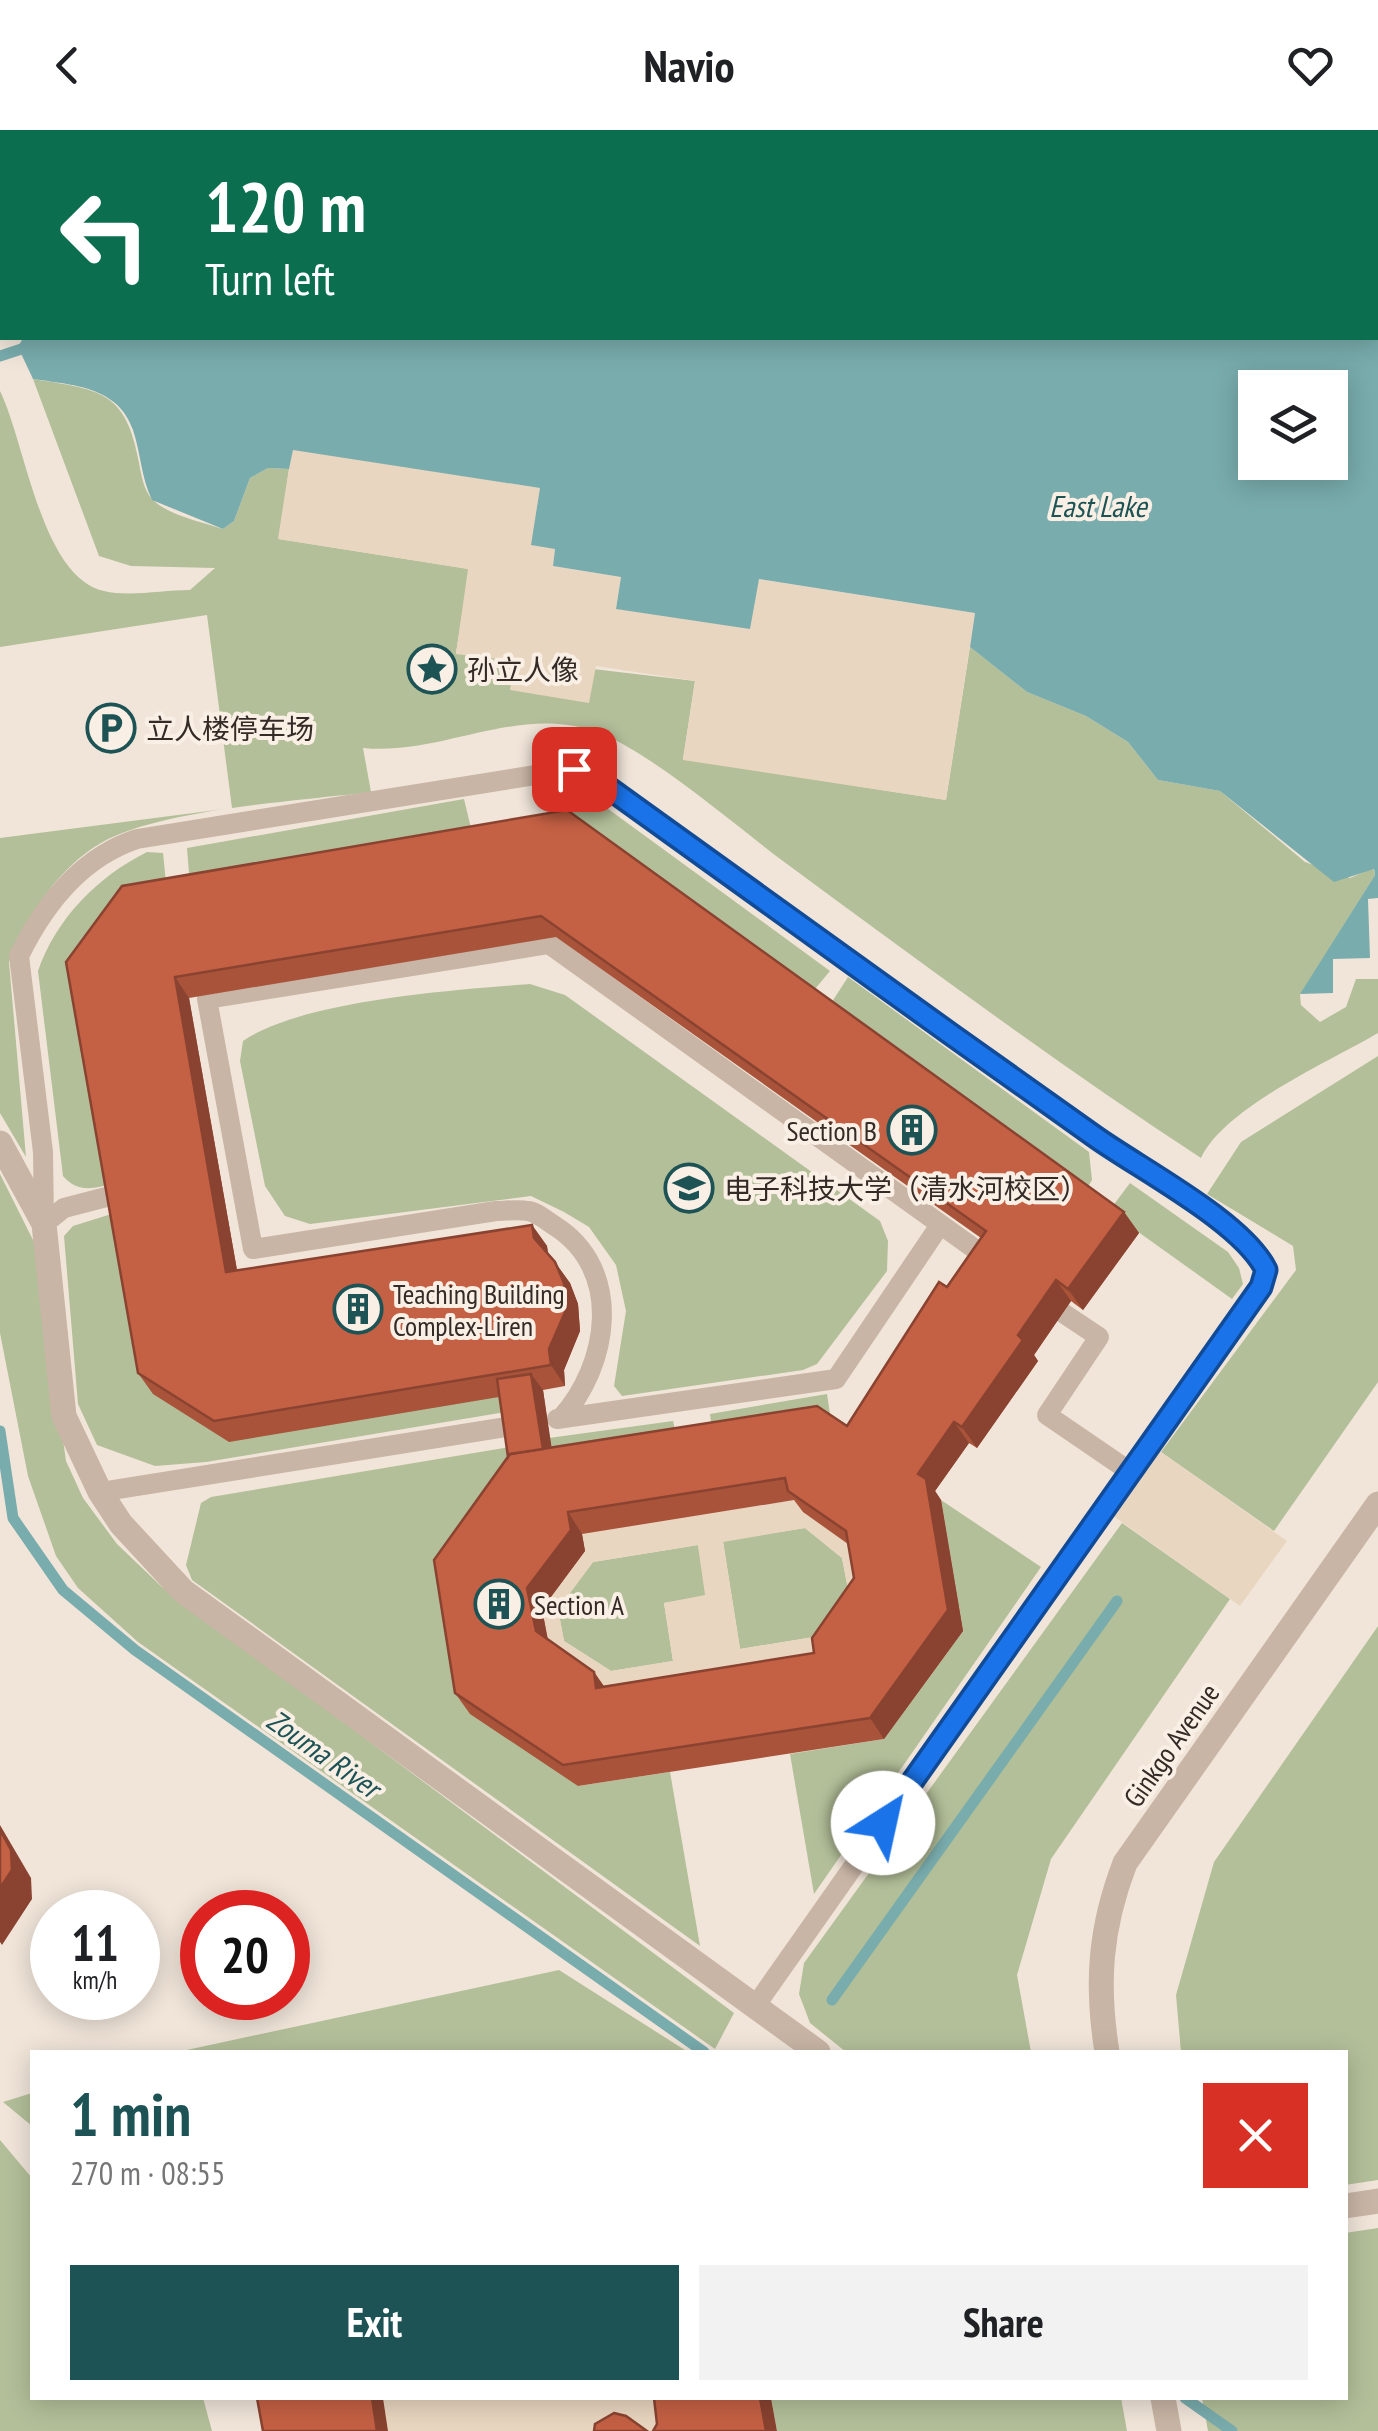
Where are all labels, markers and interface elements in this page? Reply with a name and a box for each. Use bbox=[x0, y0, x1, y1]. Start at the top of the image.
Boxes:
text: Navio bbox=[644, 36, 735, 94]
icon: back bbox=[40, 38, 95, 93]
icon: heart bbox=[1283, 38, 1338, 93]
text: 120 m bbox=[205, 161, 366, 251]
icon: left bbox=[40, 170, 170, 300]
text: Turn left bbox=[205, 249, 335, 307]
map controls bbox=[1238, 370, 1348, 480]
button: layers bbox=[1238, 370, 1348, 480]
water label: East Lake bbox=[1049, 486, 1148, 525]
place icon: 孙立人像 bbox=[406, 643, 458, 695]
place label: 孙立人像 bbox=[467, 651, 579, 688]
parking icon: 立人楼停车场 bbox=[85, 702, 137, 754]
place label: 立人楼停车场 bbox=[146, 710, 314, 747]
pin bbox=[532, 727, 617, 812]
icon: arrive bbox=[547, 742, 602, 797]
building icon: Section B bbox=[886, 1104, 938, 1156]
place label: Section B bbox=[786, 1112, 877, 1149]
school or university icon: 电子科技大学（清水河校区） bbox=[663, 1162, 715, 1214]
place label: 电子科技大学（清水河校区） bbox=[724, 1170, 1088, 1207]
place label: Teaching Building Complex-Liren bbox=[393, 1275, 565, 1344]
building icon: Teaching Building Complex-Liren bbox=[332, 1283, 384, 1335]
building icon: Section A bbox=[473, 1578, 525, 1630]
place label: Section A bbox=[534, 1586, 625, 1623]
street label: Ginkgo Avenue bbox=[1115, 1676, 1227, 1814]
water label: Zouma River bbox=[260, 1700, 391, 1808]
position arrow bbox=[831, 1771, 935, 1875]
speed limit sign: 20 bbox=[180, 1890, 310, 2020]
text: 11 bbox=[71, 1910, 119, 1975]
text: km/h bbox=[73, 1964, 117, 1996]
text: 1 min bbox=[70, 2075, 191, 2153]
button: close bbox=[1203, 2083, 1308, 2188]
text: 270 m · 08:55 bbox=[70, 2152, 225, 2194]
button: Exit bbox=[70, 2265, 679, 2380]
button: Share bbox=[699, 2265, 1308, 2380]

